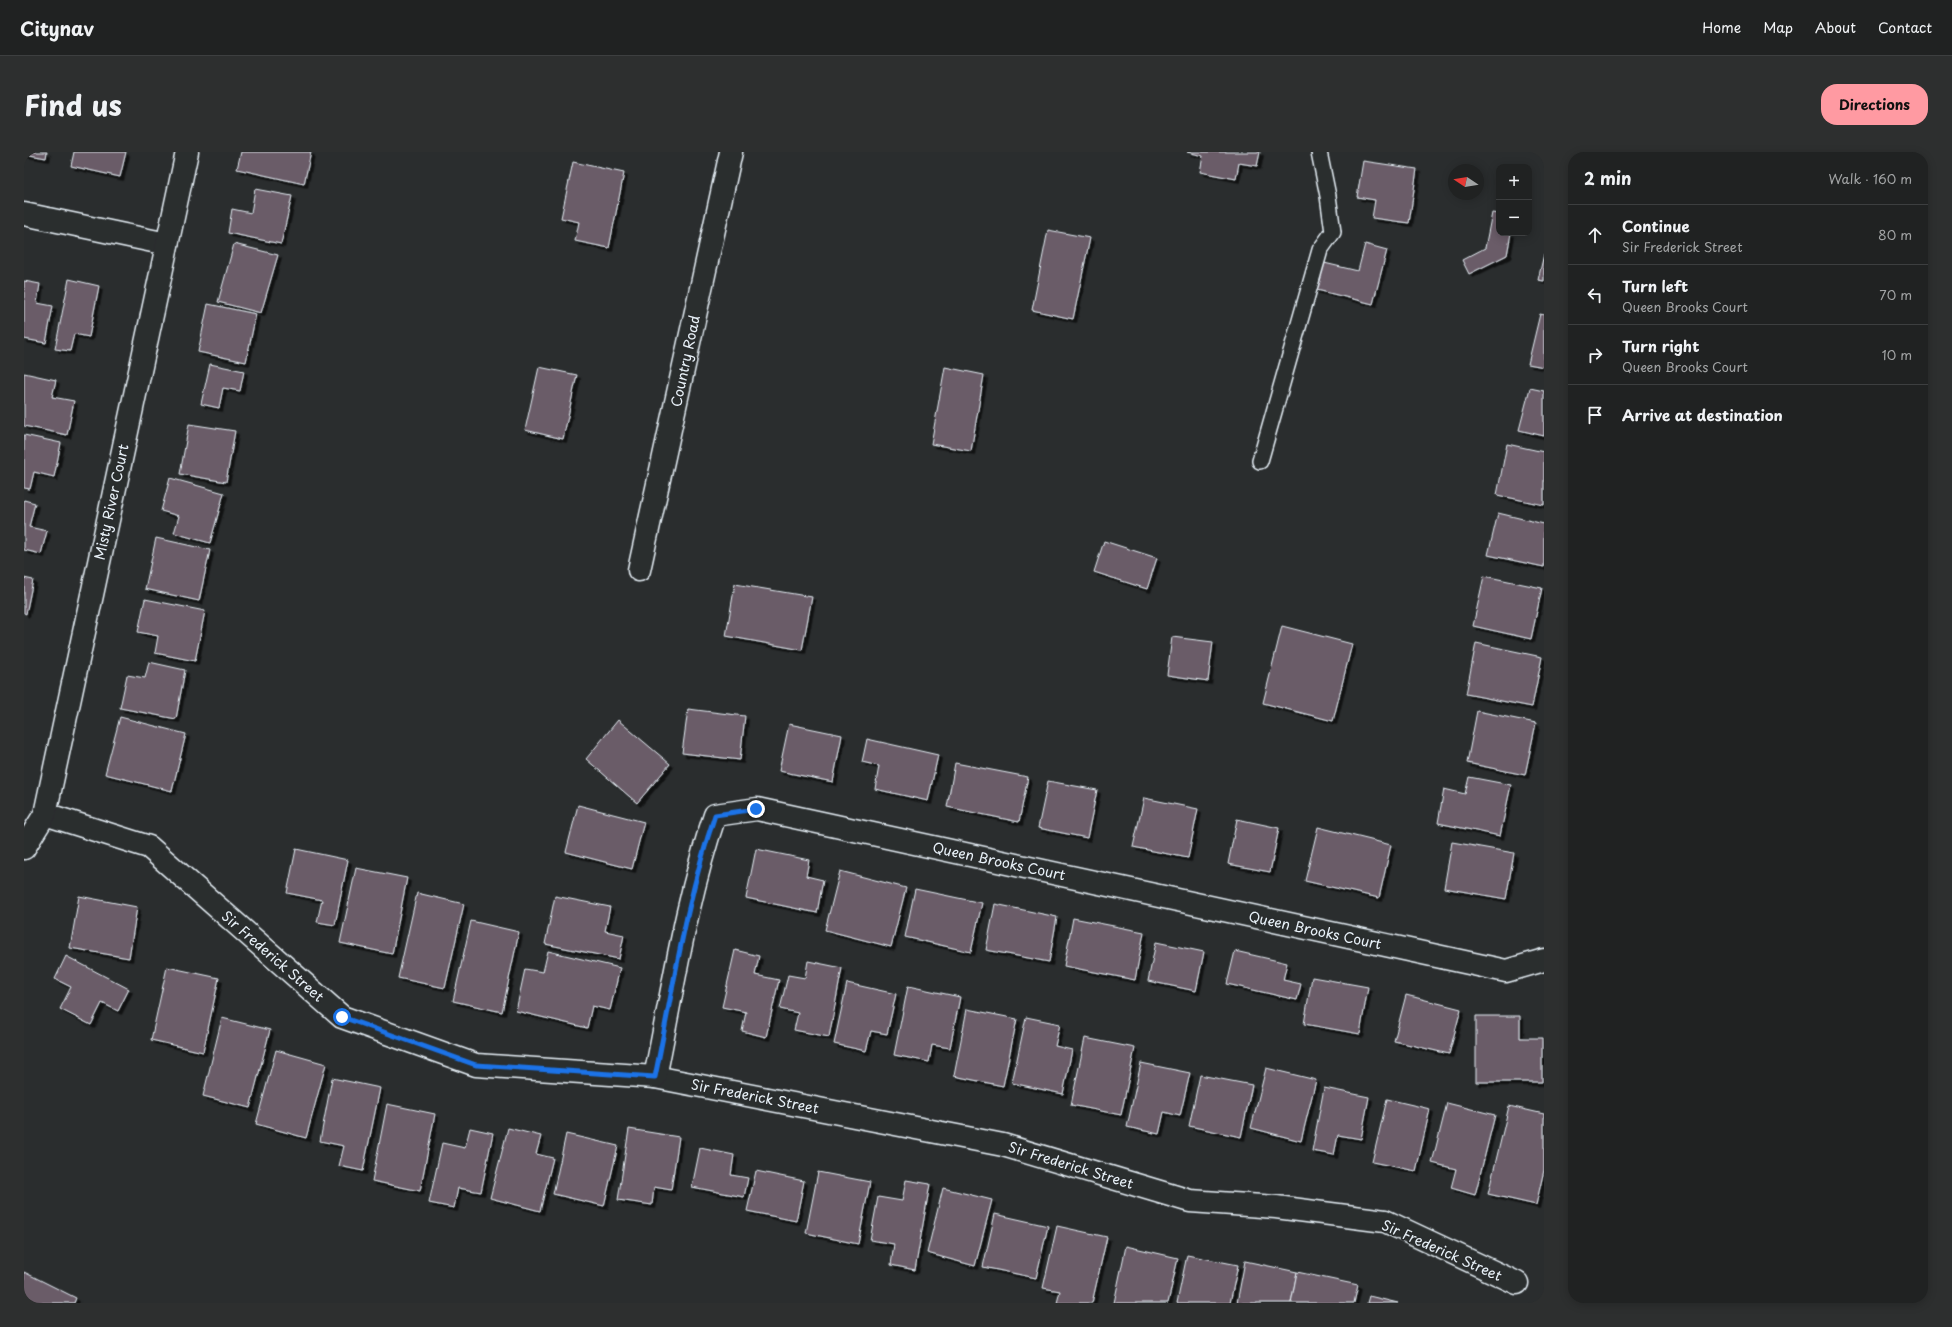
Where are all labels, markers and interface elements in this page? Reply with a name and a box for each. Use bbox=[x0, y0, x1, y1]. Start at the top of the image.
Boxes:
text: Citynav bbox=[20, 14, 94, 42]
text: Home bbox=[1702, 17, 1741, 38]
text: Map bbox=[1763, 17, 1793, 38]
text: About bbox=[1815, 17, 1856, 38]
text: Contact bbox=[1878, 17, 1932, 38]
text: Find us bbox=[24, 83, 122, 126]
button: Directions bbox=[1821, 84, 1928, 125]
north arrow bbox=[1448, 164, 1484, 200]
map controls bbox=[1496, 164, 1532, 236]
button: + bbox=[1496, 164, 1532, 200]
text: 2 min bbox=[1584, 165, 1631, 191]
text: Walk · 160 m bbox=[1829, 169, 1912, 188]
button: − bbox=[1496, 200, 1532, 236]
text: Continue bbox=[1622, 214, 1690, 237]
icon: ahead bbox=[1584, 224, 1606, 246]
text: 80 m bbox=[1878, 225, 1912, 244]
text: Sir Frederick Street bbox=[1622, 237, 1742, 256]
text: Turn left bbox=[1622, 274, 1688, 297]
icon: left bbox=[1584, 284, 1606, 306]
text: 70 m bbox=[1879, 285, 1912, 304]
text: Queen Brooks Court bbox=[1622, 297, 1748, 316]
street label: Country Road bbox=[665, 313, 705, 409]
text: Turn right bbox=[1622, 334, 1699, 357]
icon: right bbox=[1584, 344, 1606, 366]
text: 10 m bbox=[1882, 345, 1912, 364]
text: Queen Brooks Court bbox=[1622, 357, 1748, 376]
text: Arrive at destination bbox=[1622, 403, 1783, 426]
icon: arrive bbox=[1584, 404, 1606, 426]
street label: Misty River Court bbox=[88, 442, 134, 562]
route end bbox=[747, 800, 765, 818]
street label: Queen Brooks Court bbox=[931, 837, 1068, 885]
street label: Sir Frederick Street bbox=[217, 906, 329, 1007]
street label: Queen Brooks Court bbox=[1247, 906, 1384, 954]
route start bbox=[333, 1008, 351, 1026]
street label: Sir Frederick Street bbox=[689, 1073, 821, 1119]
street label: Sir Frederick Street bbox=[1006, 1136, 1136, 1194]
street label: Sir Frederick Street bbox=[1378, 1214, 1506, 1286]

